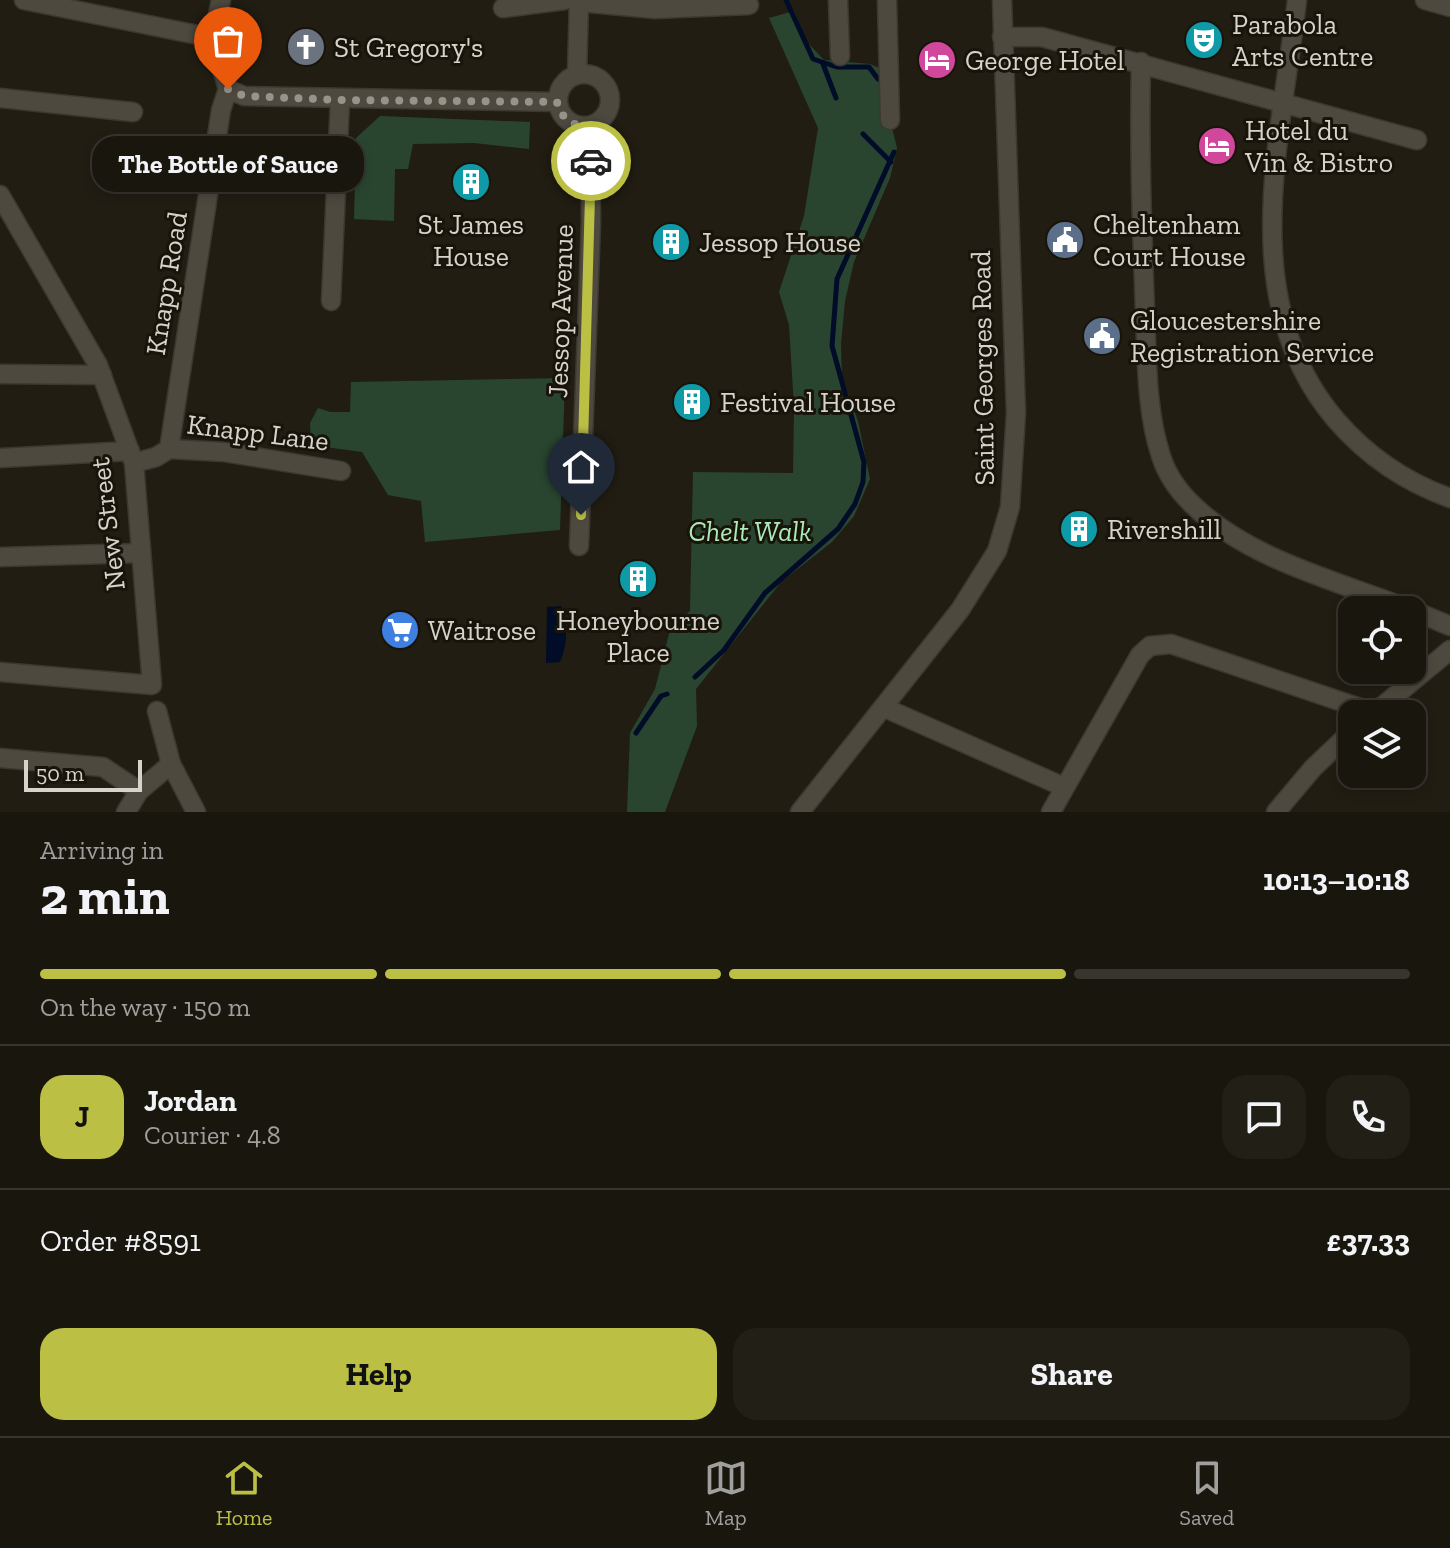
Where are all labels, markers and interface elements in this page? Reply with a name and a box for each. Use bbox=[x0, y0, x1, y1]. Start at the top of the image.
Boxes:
pin bbox=[194, 7, 262, 89]
place label: Parabola Arts Centre bbox=[1232, 8, 1374, 73]
icon: bag bbox=[206, 19, 250, 63]
theatre icon: Parabola Arts Centre bbox=[1183, 19, 1225, 61]
church icon: St Gregory's bbox=[285, 26, 327, 68]
place label: St Gregory's bbox=[334, 31, 483, 64]
hotel icon: George Hotel bbox=[916, 39, 958, 81]
place label: George Hotel bbox=[965, 44, 1124, 77]
place label: Hotel du Vin & Bistro bbox=[1244, 114, 1393, 179]
courier bbox=[551, 121, 631, 201]
hotel icon: Hotel du Vin & Bistro bbox=[1196, 125, 1238, 167]
callout: The Bottle of Sauce bbox=[92, 137, 364, 193]
icon: car bbox=[569, 139, 613, 183]
text: The Bottle of Sauce bbox=[118, 148, 338, 180]
building icon: St James House bbox=[450, 161, 492, 203]
place label: St James House bbox=[418, 208, 524, 273]
place label: Cheltenham Court House bbox=[1093, 208, 1246, 273]
street label: Knapp Road bbox=[139, 209, 194, 357]
public building icon: Cheltenham Court House bbox=[1044, 219, 1086, 261]
building icon: Jessop House bbox=[650, 221, 692, 263]
street label: Jessop Avenue bbox=[541, 224, 580, 398]
place label: Jessop House bbox=[699, 226, 861, 259]
street label: Saint Georges Road bbox=[964, 250, 1001, 486]
place label: Gloucestershire Registration Service bbox=[1130, 304, 1374, 369]
public building icon: Gloucestershire Registration Service bbox=[1081, 315, 1123, 357]
building icon: Festival House bbox=[671, 381, 713, 423]
place label: Festival House bbox=[720, 386, 896, 419]
street label: Knapp Lane bbox=[185, 407, 331, 458]
pin bbox=[547, 433, 615, 515]
icon: home bbox=[559, 445, 603, 489]
street label: New Street bbox=[83, 455, 132, 592]
building icon: Rivershill bbox=[1058, 508, 1100, 550]
place label: Rivershill bbox=[1107, 513, 1221, 546]
park label: Chelt Walk bbox=[688, 515, 812, 548]
building icon: Honeybourne Place bbox=[617, 558, 659, 600]
map controls bbox=[1338, 596, 1426, 788]
button: locate bbox=[1338, 596, 1426, 684]
place label: Honeybourne Place bbox=[556, 604, 720, 669]
supermarket icon: Waitrose bbox=[379, 609, 421, 651]
place label: Waitrose bbox=[428, 614, 536, 647]
button: layers bbox=[1338, 700, 1426, 788]
scale bar bbox=[24, 756, 142, 792]
text: 50 m bbox=[36, 760, 84, 787]
text: Arriving in bbox=[40, 834, 163, 866]
text: 10:13–10:18 bbox=[1263, 862, 1410, 898]
text: 2 min bbox=[40, 865, 170, 927]
text: On the way · 150 m bbox=[40, 991, 250, 1023]
button: chat bbox=[1222, 1075, 1306, 1159]
button: phone bbox=[1326, 1075, 1410, 1159]
text: Jordan bbox=[144, 1083, 237, 1119]
text: J bbox=[75, 1099, 89, 1135]
text: Courier · 4.8 bbox=[144, 1119, 281, 1151]
text: Order #8591 bbox=[40, 1223, 201, 1259]
text: £37.33 bbox=[1327, 1223, 1410, 1259]
button: Help bbox=[40, 1328, 717, 1420]
button: Share bbox=[733, 1328, 1410, 1420]
tab: Home bbox=[216, 1456, 272, 1531]
tab: Map bbox=[704, 1456, 748, 1531]
tab: Saved bbox=[1179, 1456, 1234, 1531]

